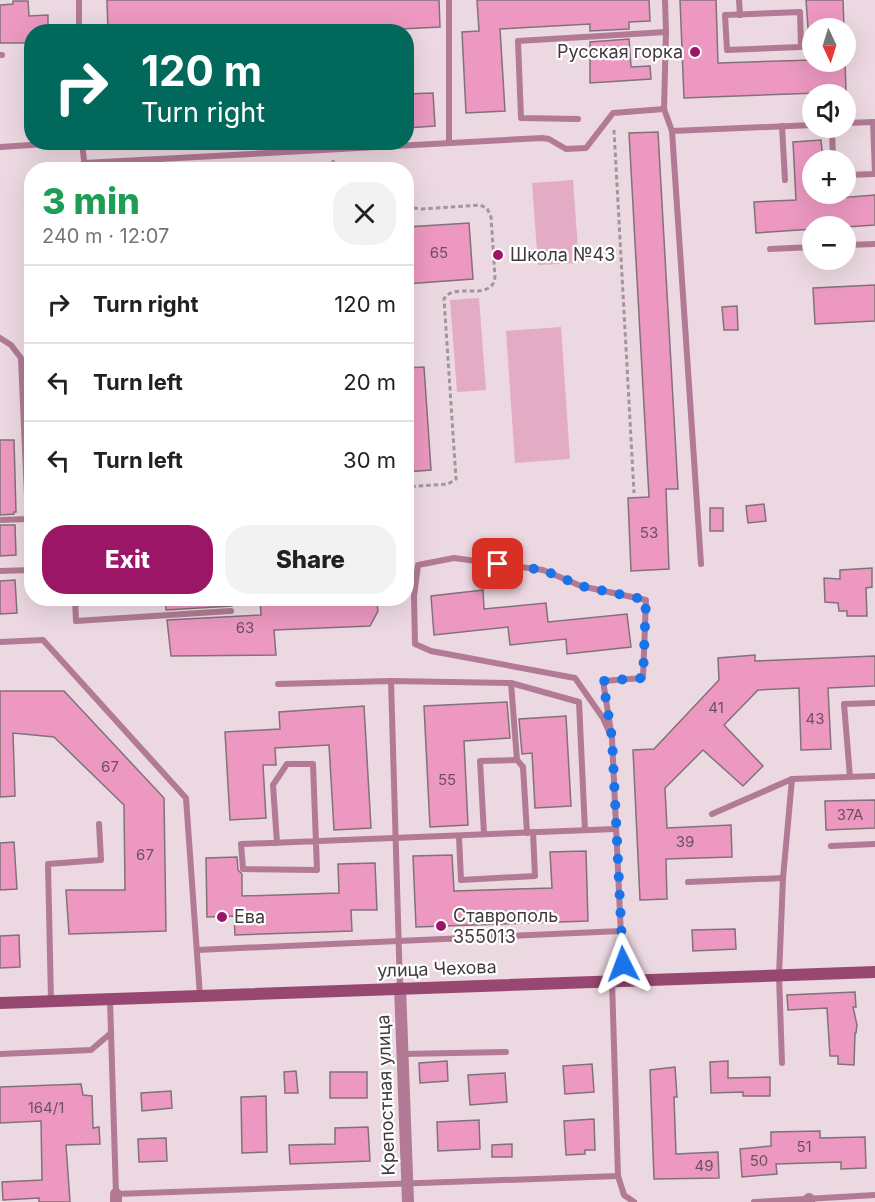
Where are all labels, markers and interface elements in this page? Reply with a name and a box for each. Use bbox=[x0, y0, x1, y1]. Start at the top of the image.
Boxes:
north arrow bbox=[802, 18, 856, 72]
map controls bbox=[802, 18, 856, 270]
place label: Русская горка bbox=[557, 41, 683, 62]
text: 120 m bbox=[141, 45, 262, 96]
marker: Русская горка bbox=[688, 45, 702, 59]
icon: right bbox=[42, 48, 120, 126]
button: sound bbox=[802, 84, 856, 138]
text: Turn right bbox=[141, 96, 265, 129]
button: + bbox=[802, 150, 856, 204]
text: 3 min bbox=[42, 179, 140, 223]
button: close bbox=[333, 182, 396, 245]
button: − bbox=[802, 216, 856, 270]
text: 240 m · 12:07 bbox=[42, 224, 169, 248]
house number: 65 bbox=[430, 243, 448, 262]
place label: Школа №43 bbox=[510, 244, 615, 265]
marker: Школа №43 bbox=[491, 248, 505, 262]
icon: right bbox=[42, 288, 75, 321]
text: Turn right bbox=[93, 291, 199, 317]
text: 120 m bbox=[334, 291, 396, 317]
icon: left bbox=[42, 366, 75, 399]
text: Turn left bbox=[93, 369, 183, 395]
text: 20 m bbox=[343, 369, 396, 395]
icon: left bbox=[42, 444, 75, 477]
text: Turn left bbox=[93, 447, 183, 473]
text: 30 m bbox=[343, 447, 396, 473]
house number: 53 bbox=[640, 523, 658, 542]
button: Exit bbox=[42, 525, 213, 594]
button: Share bbox=[225, 525, 396, 594]
pin bbox=[472, 538, 523, 589]
icon: arrive bbox=[481, 547, 514, 580]
house number: 63 bbox=[236, 618, 254, 637]
house number: 41 bbox=[708, 698, 724, 717]
house number: 43 bbox=[806, 709, 824, 728]
house number: 67 bbox=[101, 757, 119, 776]
house number: 55 bbox=[438, 770, 456, 789]
house number: 37А bbox=[837, 805, 863, 824]
house number: 39 bbox=[676, 832, 694, 851]
house number: 67 bbox=[136, 845, 154, 864]
place label: Ставрополь 355013 bbox=[453, 905, 558, 947]
place label: Ева bbox=[234, 906, 265, 927]
marker: Ева bbox=[215, 910, 229, 924]
marker: Ставрополь 355013 bbox=[434, 919, 448, 933]
position arrow bbox=[591, 932, 655, 996]
street label: улица Чехова bbox=[377, 956, 497, 981]
street label: Крепостная улица bbox=[372, 1014, 399, 1176]
house number: 164/1 bbox=[28, 1098, 64, 1117]
house number: 51 bbox=[796, 1137, 812, 1156]
house number: 50 bbox=[750, 1151, 768, 1170]
house number: 49 bbox=[695, 1156, 714, 1175]

